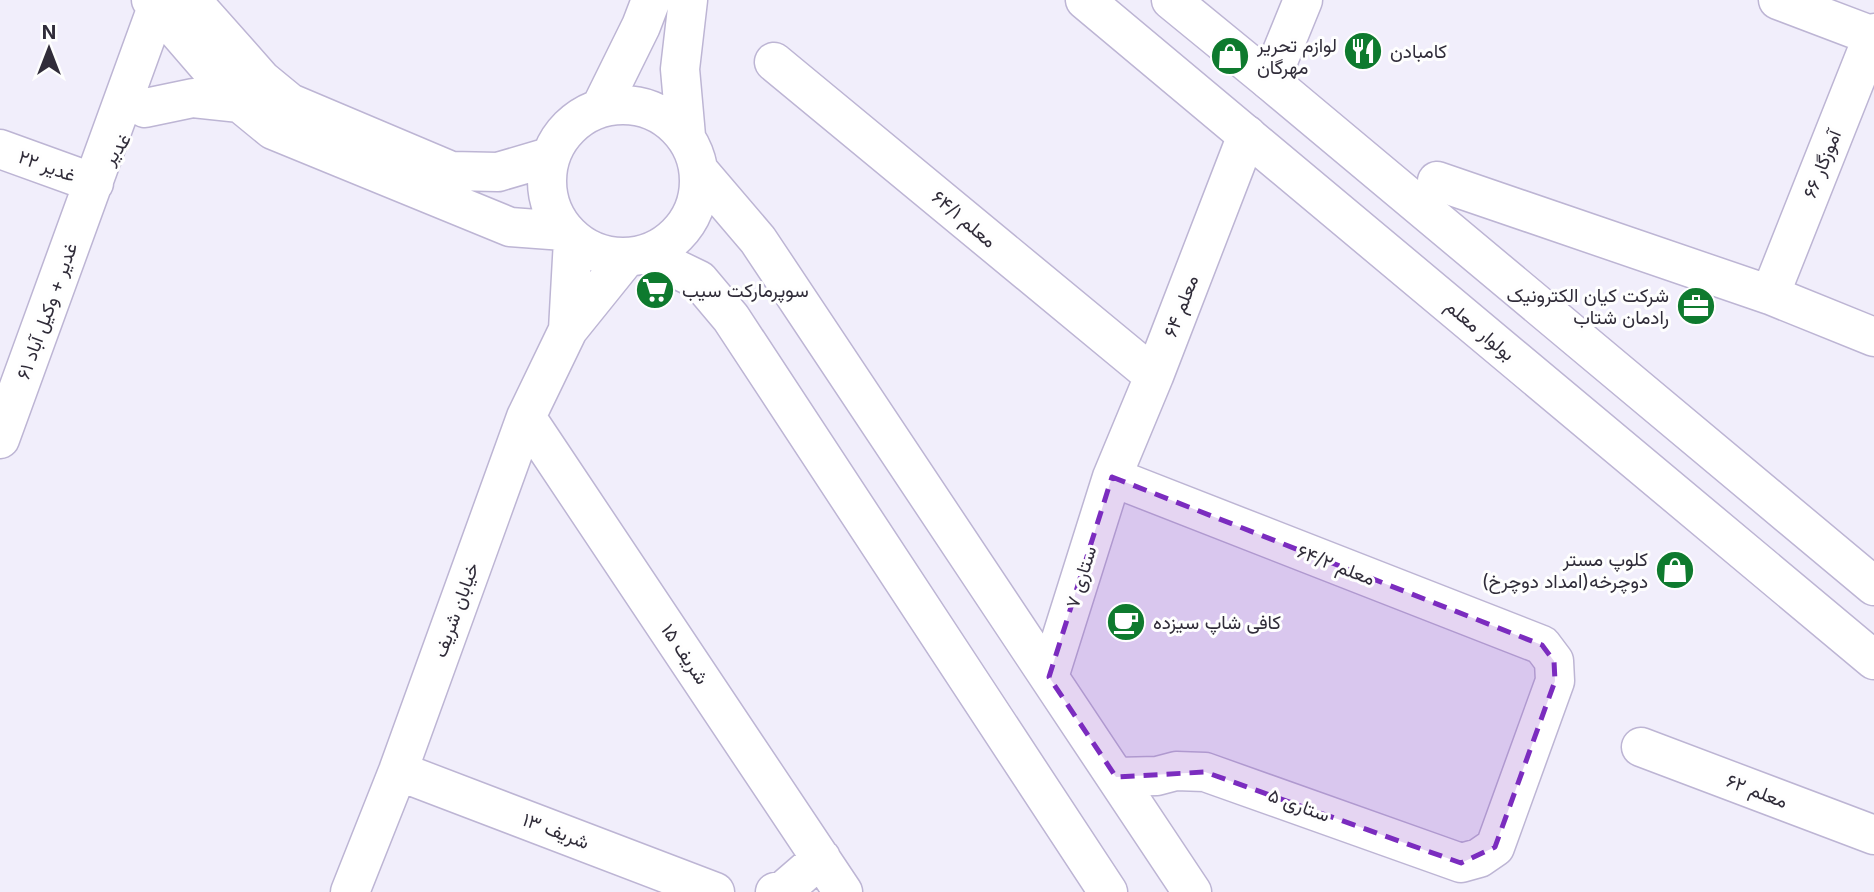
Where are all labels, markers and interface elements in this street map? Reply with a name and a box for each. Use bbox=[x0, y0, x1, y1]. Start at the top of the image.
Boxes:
north arrow bbox=[14, 14, 84, 84]
text: N bbox=[42, 21, 56, 44]
restaurant icon: کامبادن bbox=[1342, 30, 1384, 72]
place label: لوازم تحریر مهرگان bbox=[1256, 34, 1337, 79]
shop icon: لوازم تحریر مهرگان bbox=[1209, 35, 1251, 77]
place label: کامبادن bbox=[1390, 40, 1447, 63]
street label: آموزگار ۶۶ bbox=[1798, 125, 1847, 201]
street label: غدیر bbox=[97, 129, 136, 170]
street label: غدیر ۲۲ bbox=[15, 145, 79, 187]
street label: معلم ۶۴/۱ bbox=[927, 185, 1001, 253]
street label: غدیر + وکیل آباد ۶۱ bbox=[12, 239, 82, 383]
supermarket icon: سوپرمارکت سیب bbox=[634, 269, 676, 311]
street label: معلم ۶۴ bbox=[1159, 272, 1204, 341]
place label: سوپرمارکت سیب bbox=[682, 279, 809, 304]
place label: شرکت کیان الکترونیک رادمان شتاب bbox=[1506, 284, 1669, 329]
office icon: شرکت کیان الکترونیک رادمان شتاب bbox=[1675, 285, 1717, 327]
street label: بولوار معلم bbox=[1440, 294, 1519, 366]
street label: معلم ۶۴/۲ bbox=[1294, 540, 1378, 591]
street label: ستاری ۷ bbox=[1061, 543, 1101, 611]
place label: کلوپ مستر دوچرخه(امداد دوچرخ) bbox=[1482, 548, 1648, 595]
shop icon: کلوپ مستر دوچرخه(امداد دوچرخ) bbox=[1654, 549, 1696, 591]
street label: خیابان شریف bbox=[428, 559, 484, 661]
cafe icon: کافی شاپ سیزده bbox=[1105, 601, 1147, 643]
place label: کافی شاپ سیزده bbox=[1153, 611, 1281, 636]
street label: شریف ۱۵ bbox=[656, 619, 714, 689]
street label: معلم ۶۲ bbox=[1723, 769, 1791, 814]
street label: ستاری ۵ bbox=[1265, 783, 1333, 827]
street label: شریف ۱۳ bbox=[520, 808, 592, 854]

